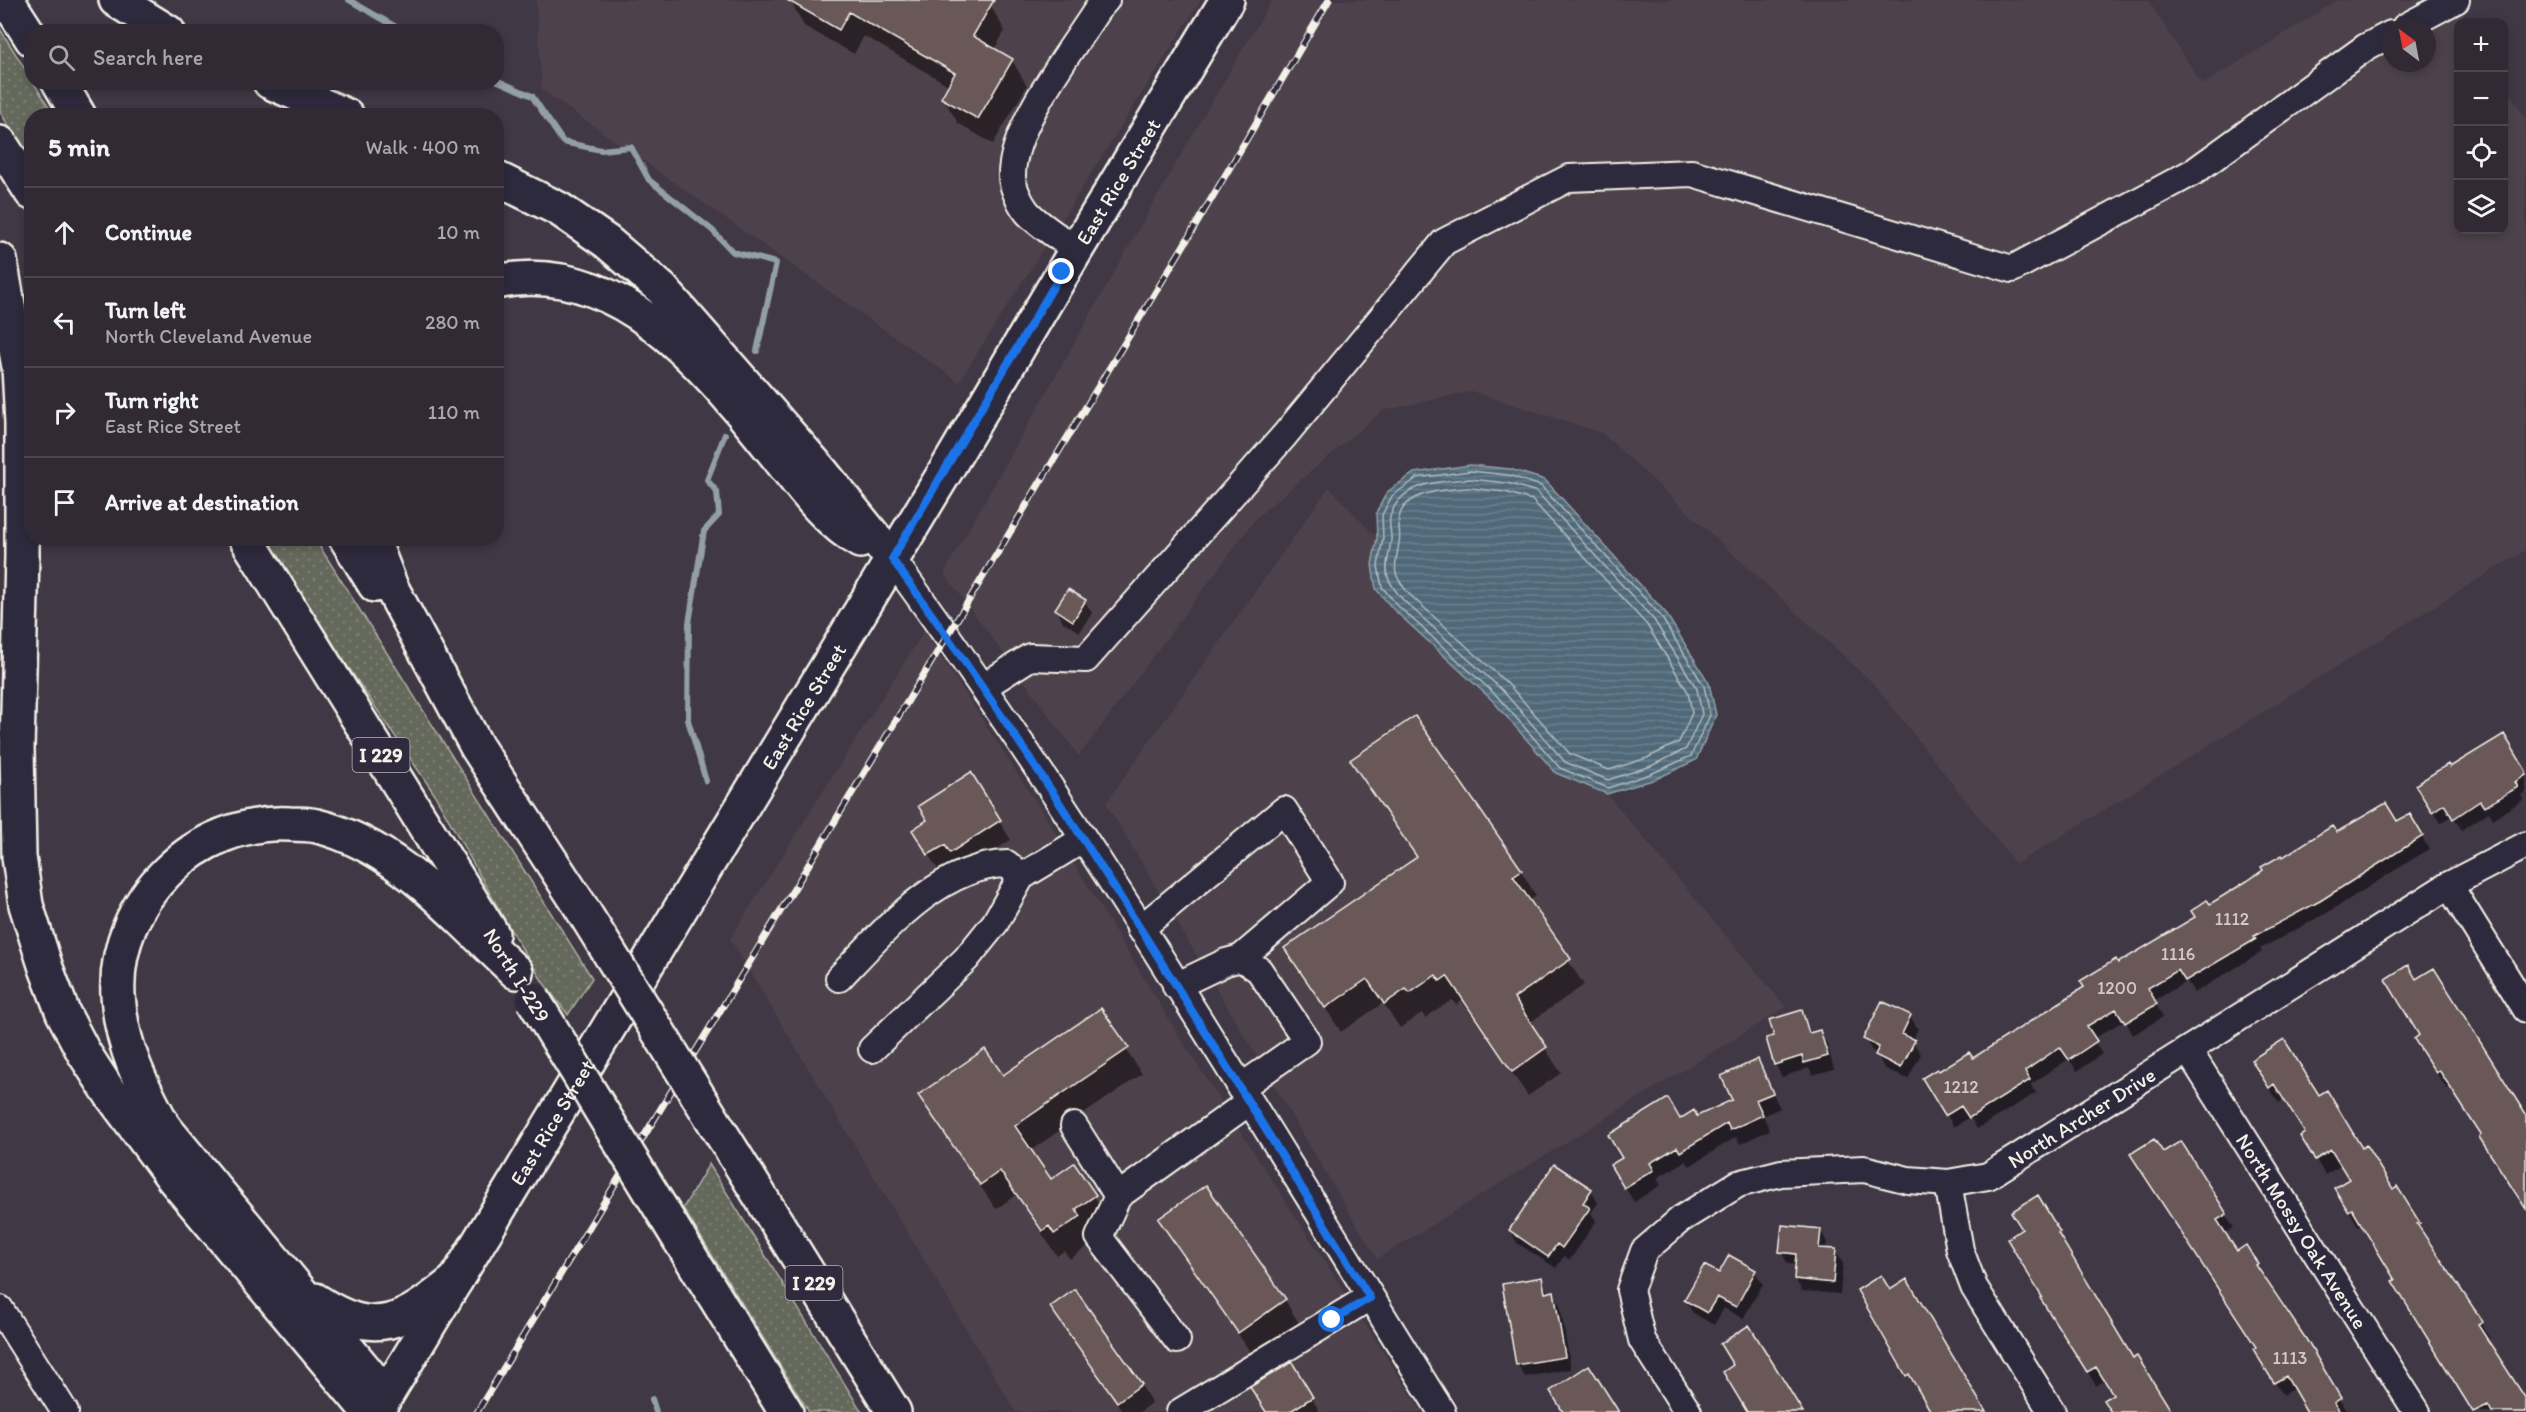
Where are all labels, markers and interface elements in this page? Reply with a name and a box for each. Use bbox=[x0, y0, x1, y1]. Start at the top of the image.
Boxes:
north arrow bbox=[2382, 18, 2436, 72]
map controls bbox=[2454, 18, 2508, 234]
button: + bbox=[2454, 18, 2508, 72]
search box bbox=[24, 24, 504, 90]
icon: search bbox=[45, 41, 78, 74]
text: Search here bbox=[93, 44, 203, 71]
button: − bbox=[2454, 72, 2508, 126]
street label: East Rice Street bbox=[1070, 113, 1165, 249]
button: locate bbox=[2454, 126, 2508, 180]
text: 5 min bbox=[48, 131, 110, 163]
text: Walk · 400 m bbox=[366, 135, 480, 159]
button: layers bbox=[2454, 180, 2508, 234]
icon: ahead bbox=[48, 216, 81, 249]
text: Continue bbox=[105, 219, 192, 246]
text: 10 m bbox=[437, 220, 480, 244]
route end bbox=[1048, 258, 1074, 284]
text: Turn left bbox=[105, 297, 186, 324]
icon: left bbox=[48, 306, 81, 339]
text: 280 m bbox=[425, 310, 480, 334]
text: North Cleveland Avenue bbox=[105, 324, 312, 348]
text: Turn right bbox=[105, 387, 199, 414]
icon: right bbox=[48, 396, 81, 429]
text: 110 m bbox=[428, 400, 480, 424]
text: East Rice Street bbox=[105, 414, 241, 438]
icon: arrive bbox=[48, 486, 81, 519]
text: Arrive at destination bbox=[105, 489, 299, 516]
street label: East Rice Street bbox=[756, 639, 851, 774]
road number: I 229 bbox=[352, 738, 410, 772]
house number: 1112 bbox=[2215, 908, 2250, 930]
street label: North I-229 bbox=[478, 923, 556, 1027]
house number: 1116 bbox=[2161, 943, 2195, 965]
house number: 1200 bbox=[2097, 977, 2137, 999]
street label: East Rice Street bbox=[504, 1054, 599, 1190]
street label: North Archer Drive bbox=[2003, 1061, 2160, 1173]
house number: 1212 bbox=[1943, 1076, 1979, 1098]
street label: North Mossy Oak Avenue bbox=[2231, 1128, 2374, 1333]
road number: I 229 bbox=[786, 1266, 842, 1300]
route start bbox=[1318, 1306, 1344, 1332]
house number: 1113 bbox=[2273, 1347, 2308, 1369]

